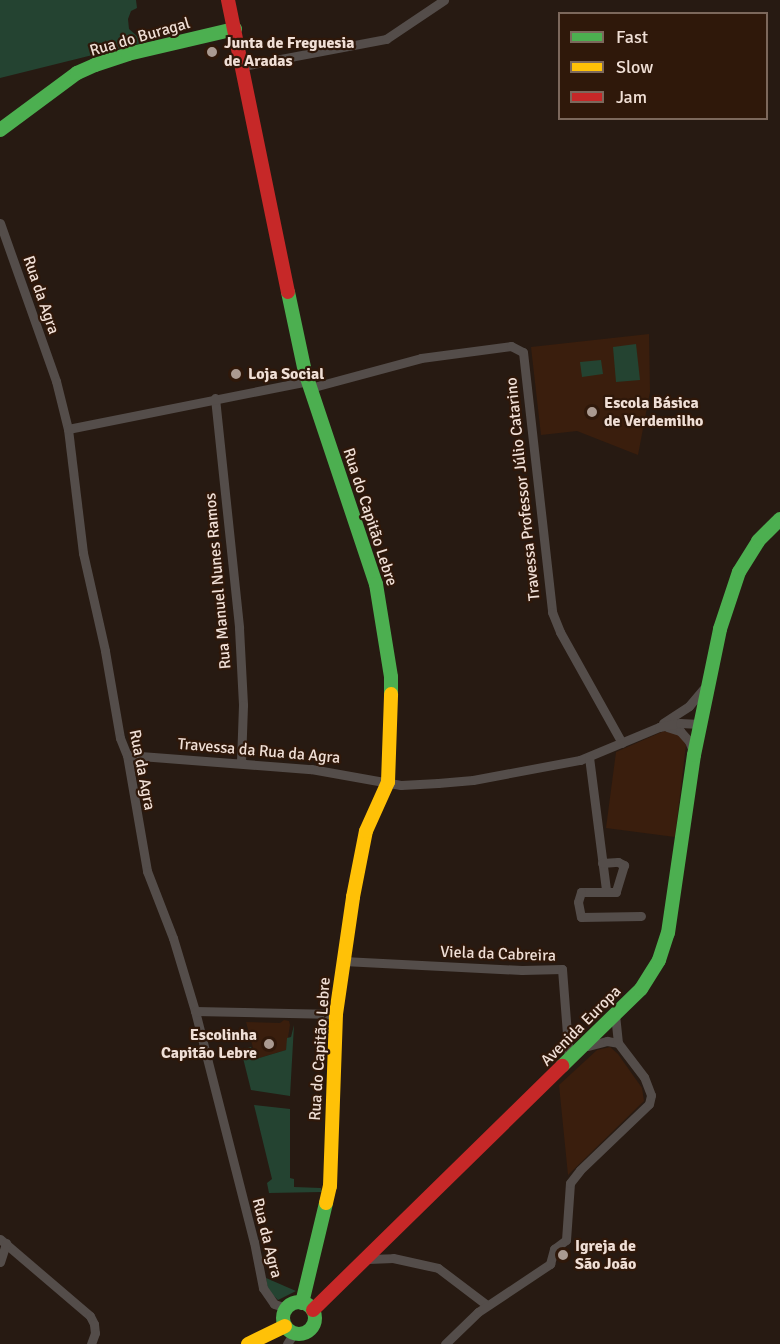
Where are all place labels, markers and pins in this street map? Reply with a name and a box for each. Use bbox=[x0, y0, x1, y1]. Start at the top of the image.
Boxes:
place label: Junta de Freguesia de Aradas bbox=[224, 33, 355, 71]
marker: Junta de Freguesia de Aradas bbox=[205, 45, 219, 59]
place label: Loja Social bbox=[248, 364, 324, 384]
marker: Loja Social bbox=[229, 367, 243, 381]
place label: Escola Básica de Verdemilho bbox=[604, 393, 703, 431]
marker: Escola Básica de Verdemilho bbox=[585, 405, 599, 419]
place label: Escolinha Capitão Lebre bbox=[161, 1025, 257, 1063]
marker: Escolinha Capitão Lebre bbox=[262, 1037, 276, 1051]
place label: Igreja de São João bbox=[575, 1236, 636, 1274]
marker: Igreja de São João bbox=[556, 1248, 570, 1262]

